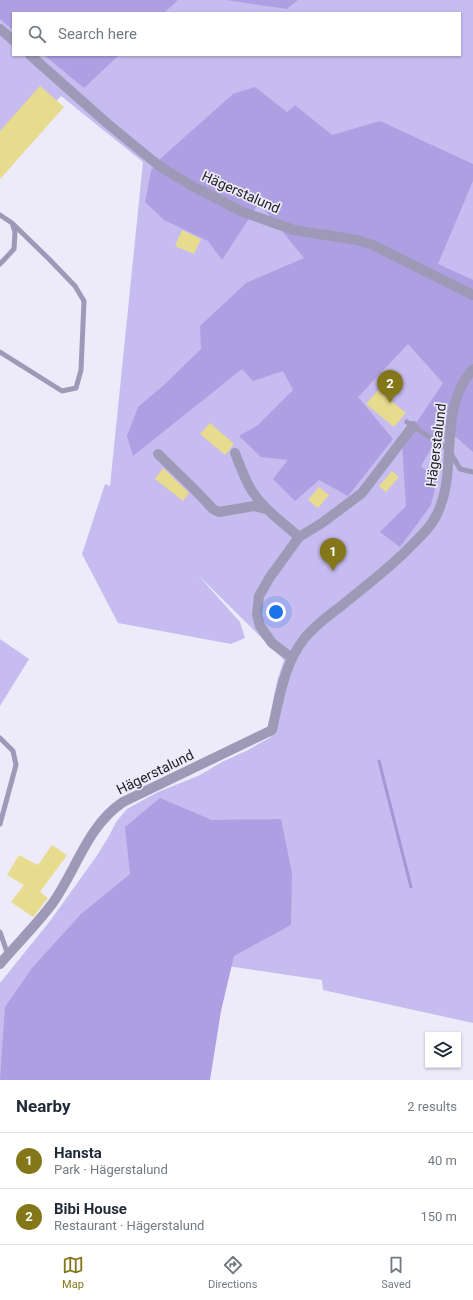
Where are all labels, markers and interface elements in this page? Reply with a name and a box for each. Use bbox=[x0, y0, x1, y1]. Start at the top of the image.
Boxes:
search box bbox=[12, 12, 461, 56]
icon: search bbox=[26, 23, 48, 45]
text: Search here bbox=[58, 25, 137, 43]
street label: Hägerstalund bbox=[199, 168, 283, 216]
pin: 2 bbox=[377, 370, 403, 403]
street label: Hägerstalund bbox=[423, 402, 449, 488]
pin: 1 bbox=[320, 538, 346, 571]
your location bbox=[266, 602, 286, 622]
street label: Hägerstalund bbox=[114, 746, 196, 798]
map controls bbox=[425, 1032, 461, 1068]
button: layers bbox=[425, 1032, 461, 1068]
text: Nearby bbox=[16, 1096, 71, 1116]
text: 2 results bbox=[407, 1099, 457, 1114]
text: Hansta bbox=[54, 1144, 102, 1162]
text: 1 bbox=[25, 1153, 33, 1168]
text: 40 m bbox=[428, 1153, 457, 1168]
text: Park · Hägerstalund bbox=[54, 1162, 168, 1177]
text: Bibi House bbox=[54, 1200, 127, 1218]
text: 2 bbox=[25, 1209, 33, 1224]
text: 150 m bbox=[420, 1209, 457, 1224]
text: Restaurant · Hägerstalund bbox=[54, 1218, 204, 1233]
tab: Map bbox=[62, 1254, 84, 1291]
tab: Directions bbox=[208, 1254, 257, 1291]
tab: Saved bbox=[381, 1254, 411, 1291]

